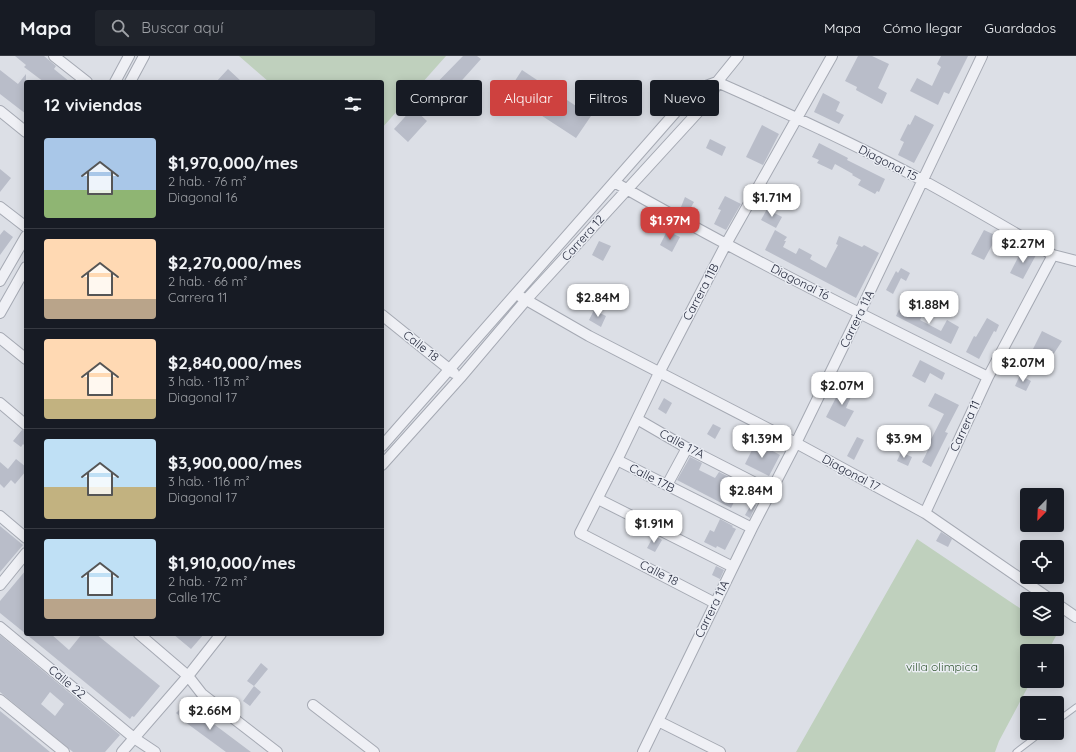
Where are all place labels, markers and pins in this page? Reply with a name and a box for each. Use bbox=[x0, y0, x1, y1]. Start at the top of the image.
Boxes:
pin: $1.71M bbox=[739, 184, 805, 218]
pin: $1.97M bbox=[637, 207, 703, 241]
pin: $2.27M bbox=[990, 230, 1056, 264]
pin: $2.84M bbox=[565, 284, 631, 318]
pin: $1.88M bbox=[896, 291, 962, 325]
pin: $2.07M bbox=[990, 349, 1056, 383]
pin: $2.07M bbox=[809, 372, 875, 406]
pin: $1.39M bbox=[729, 425, 795, 459]
pin: $3.9M bbox=[876, 425, 932, 459]
pin: $2.84M bbox=[718, 477, 784, 511]
pin: $1.91M bbox=[621, 510, 687, 544]
pin: $2.66M bbox=[177, 697, 243, 731]

